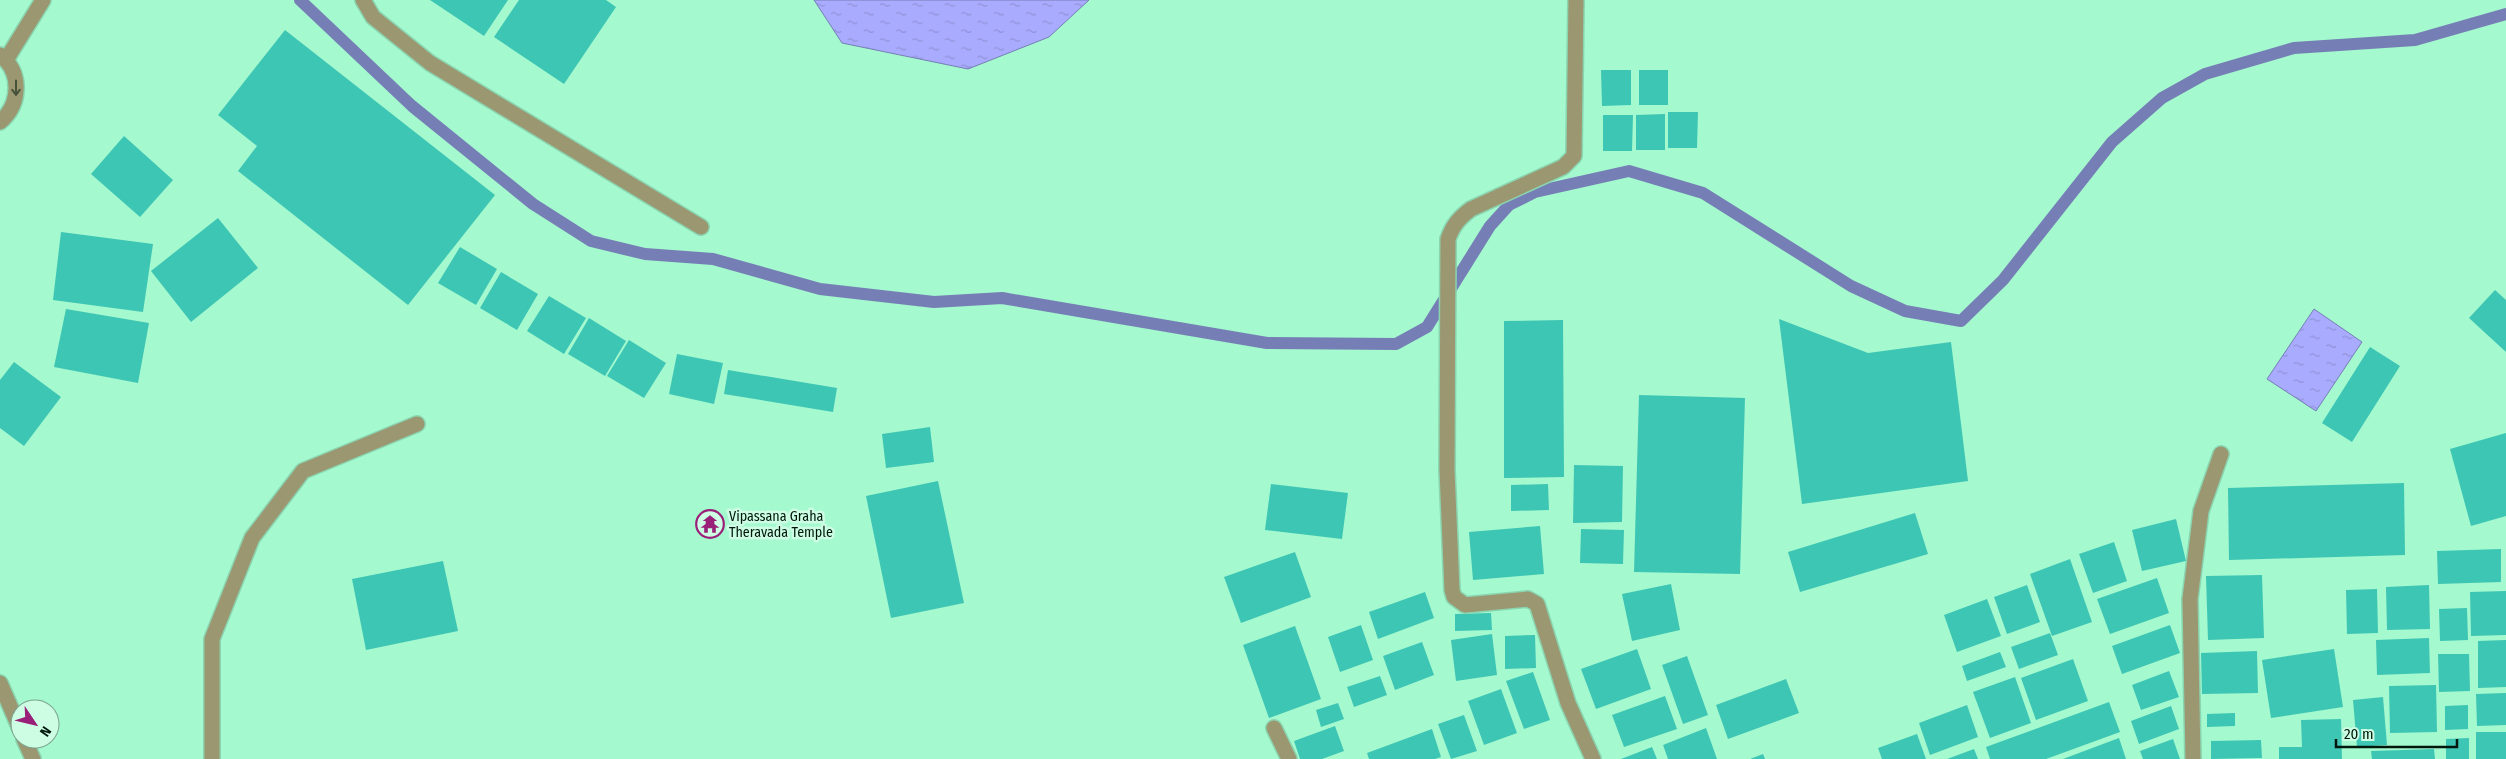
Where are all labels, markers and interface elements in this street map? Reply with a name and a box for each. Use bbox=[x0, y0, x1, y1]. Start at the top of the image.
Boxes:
one-way arrow bbox=[11, 80, 21, 96]
place label: Vipassana Graha Theravada Temple bbox=[729, 508, 833, 541]
temple icon: Vipassana Graha Theravada Temple bbox=[695, 509, 725, 539]
north arrow bbox=[10, 699, 60, 749]
scale bar bbox=[2336, 716, 2457, 748]
text: N bbox=[36, 723, 55, 739]
text: 20 m bbox=[2344, 725, 2374, 743]

